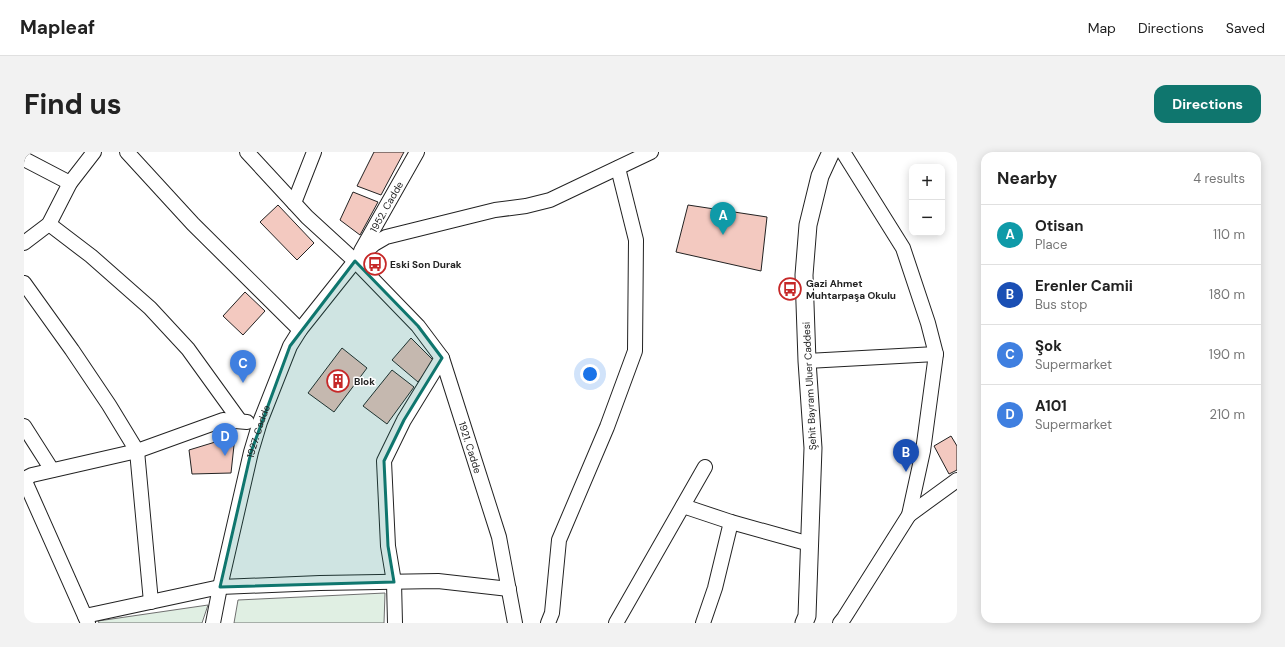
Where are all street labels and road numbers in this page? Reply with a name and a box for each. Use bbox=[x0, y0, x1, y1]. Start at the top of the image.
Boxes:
street label: 1952. Cadde bbox=[367, 179, 406, 235]
street label: Şehit Bayram Uluer Caddesi bbox=[800, 321, 819, 451]
street label: 1927. Cadde bbox=[244, 403, 273, 459]
street label: 1921. Cadde bbox=[456, 420, 484, 475]

